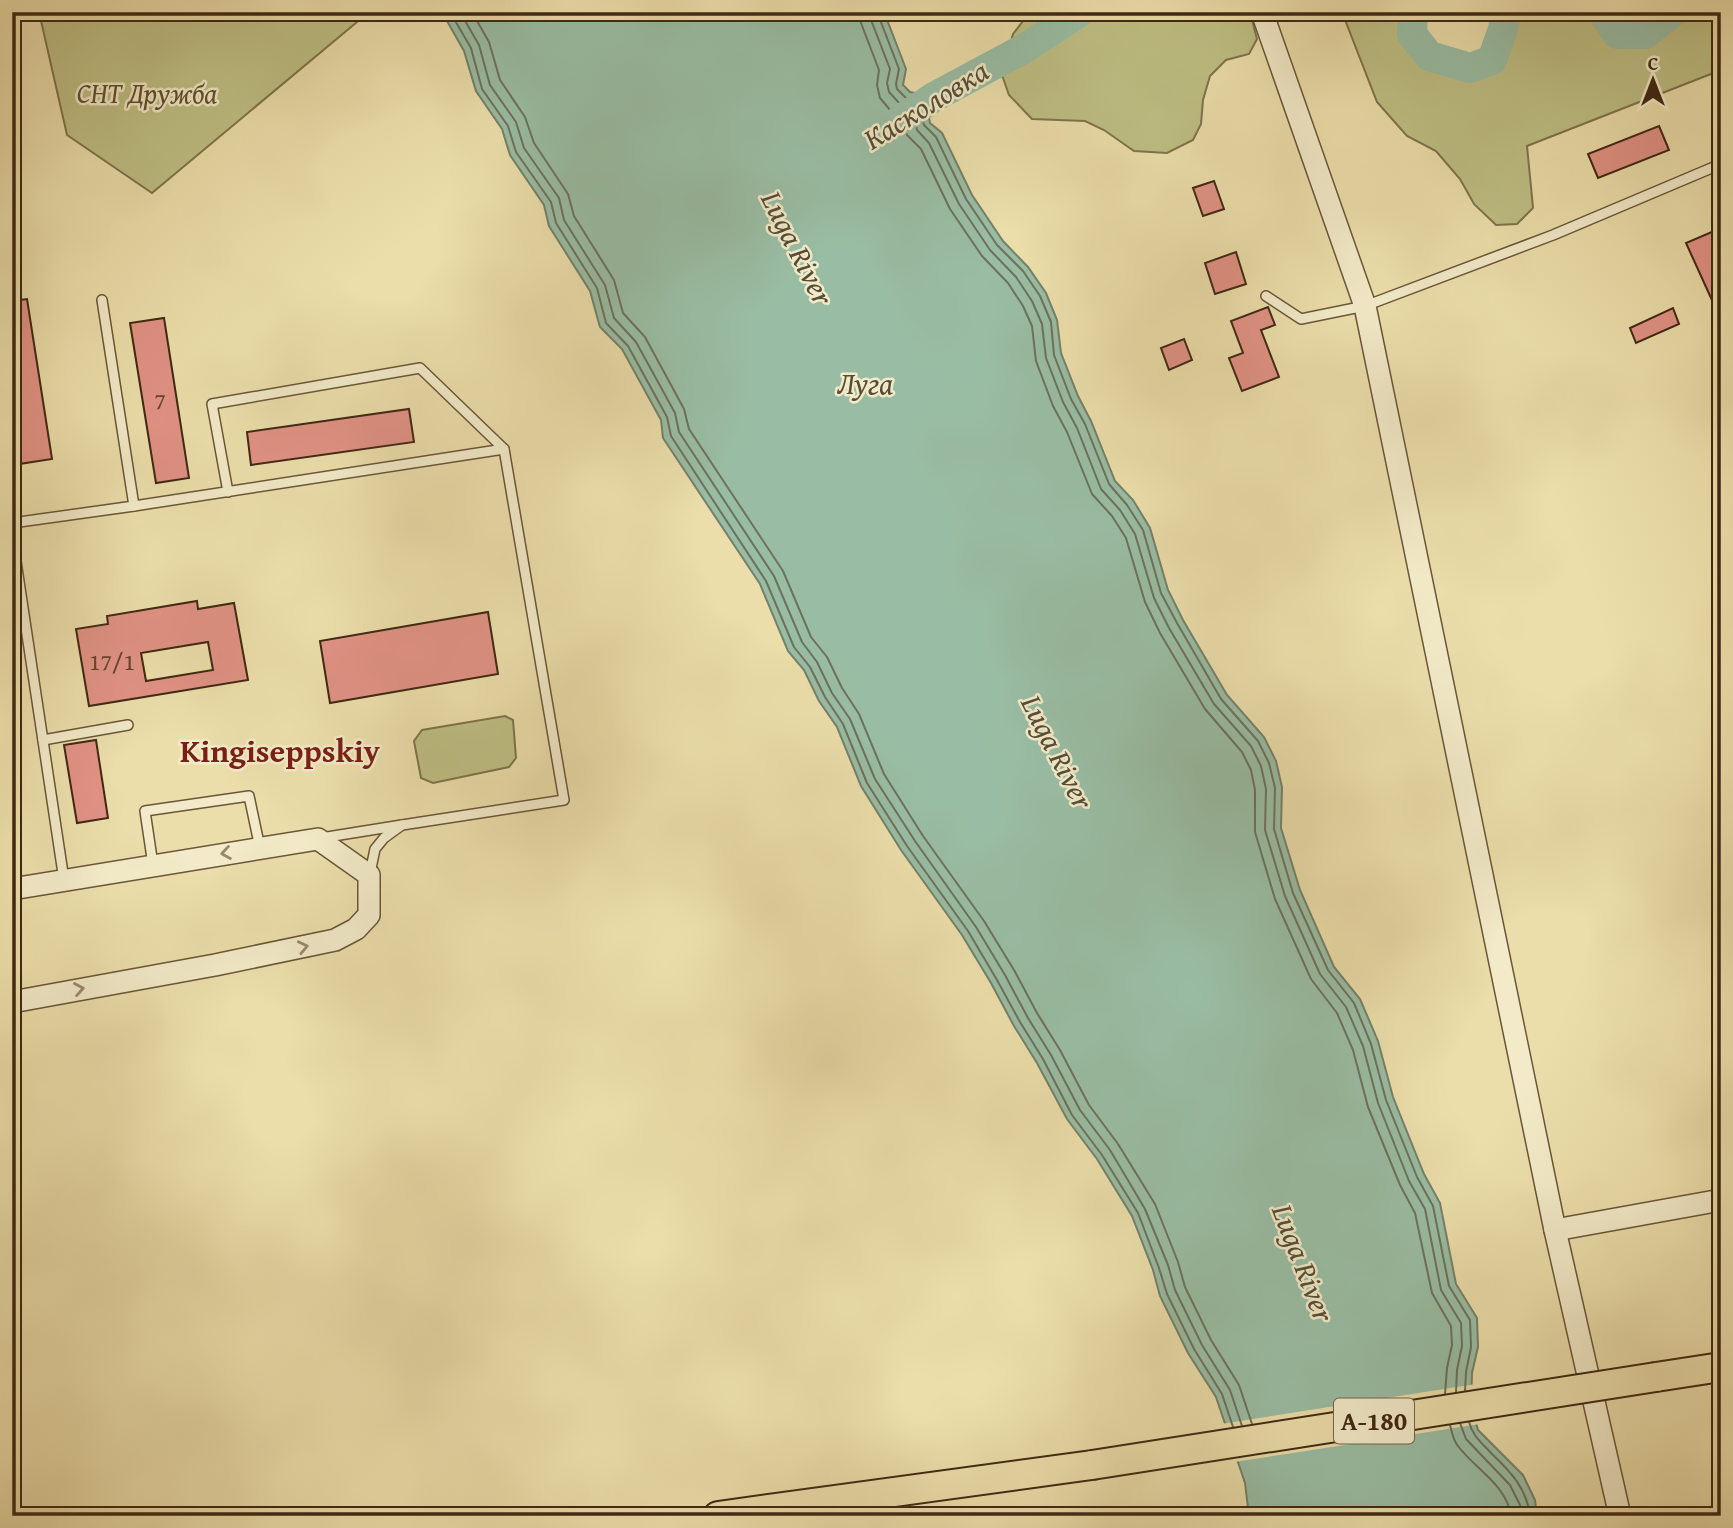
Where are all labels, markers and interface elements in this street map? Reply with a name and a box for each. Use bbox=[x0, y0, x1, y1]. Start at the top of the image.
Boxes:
north arrow bbox=[1618, 46, 1688, 116]
water label: Касколовка bbox=[854, 48, 997, 160]
text: С bbox=[1648, 49, 1659, 77]
park label: СНТ Дружба bbox=[77, 72, 217, 113]
water label: Luga River bbox=[750, 182, 846, 313]
water label: Луга bbox=[837, 361, 893, 405]
house number: 7 bbox=[154, 383, 166, 418]
house number: 17/1 bbox=[89, 644, 135, 679]
water label: Luga River bbox=[1010, 686, 1106, 817]
district label: Kingiseppskiy bbox=[180, 727, 381, 774]
one-way arrow bbox=[220, 845, 232, 860]
one-way arrow bbox=[297, 940, 309, 955]
one-way arrow bbox=[73, 983, 85, 998]
water label: Luga River bbox=[1261, 1196, 1347, 1329]
road number: А-180 bbox=[1334, 1398, 1414, 1444]

